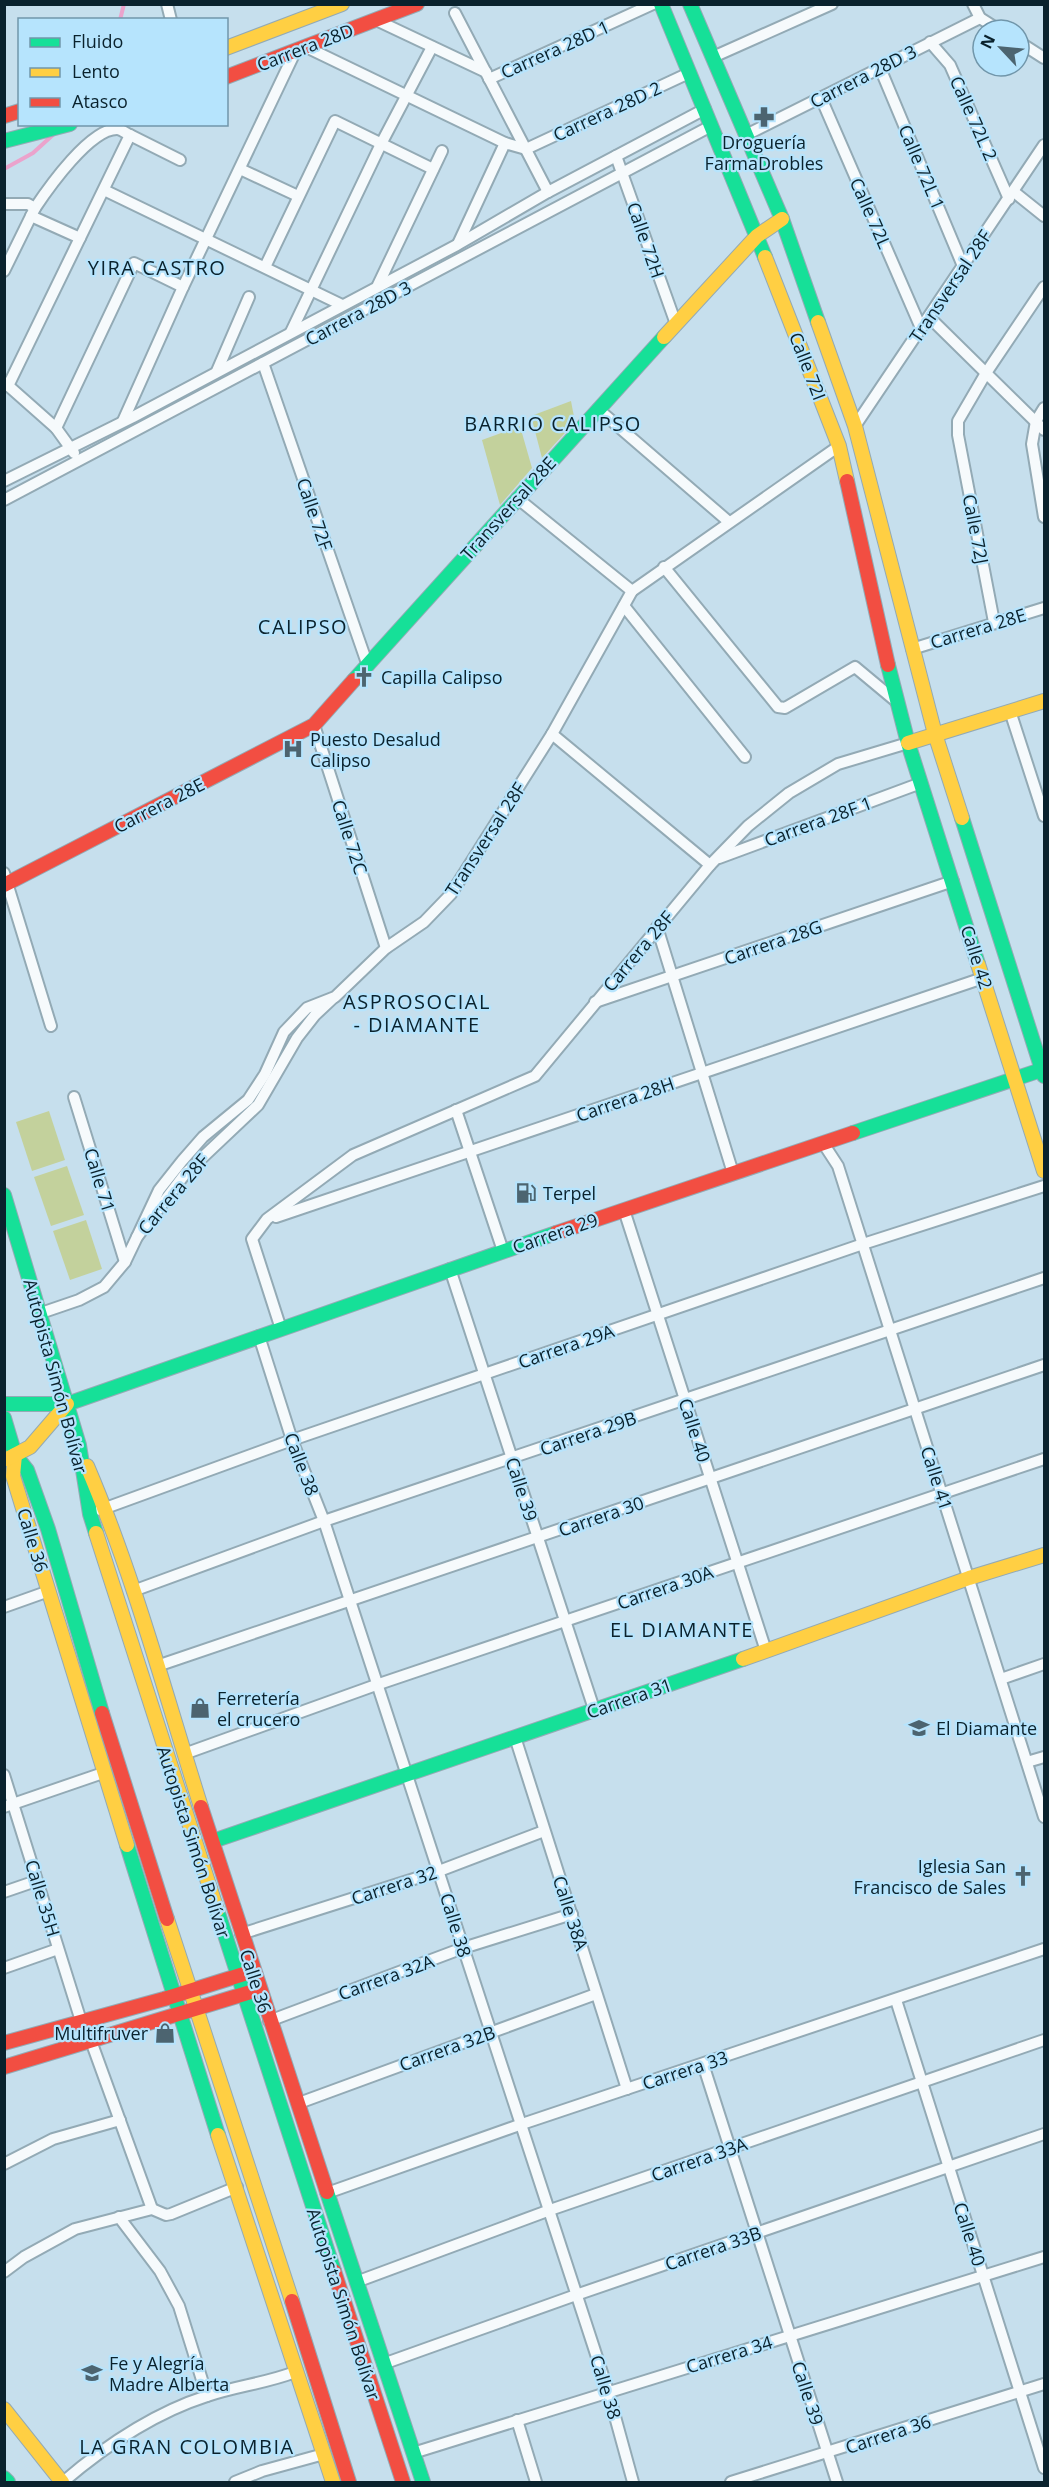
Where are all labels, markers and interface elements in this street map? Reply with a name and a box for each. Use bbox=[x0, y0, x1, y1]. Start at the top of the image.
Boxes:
street label: Carrera 28D 1 bbox=[497, 14, 613, 84]
legend bbox=[18, 18, 228, 126]
street label: Carrera 28D bbox=[253, 18, 357, 76]
north arrow bbox=[971, 18, 1031, 78]
text: Fluido bbox=[72, 29, 123, 53]
text: N bbox=[975, 31, 1000, 52]
street label: Carrera 28D 3 bbox=[806, 39, 920, 113]
text: Lento bbox=[72, 59, 120, 83]
street label: Calle 72L 2 bbox=[945, 72, 1003, 164]
street label: Carrera 28D 2 bbox=[549, 75, 665, 147]
text: Atasco bbox=[72, 89, 128, 113]
pharmacy icon: Droguería FarmaDrobles bbox=[752, 105, 776, 129]
street label: Calle 72L 1 bbox=[893, 121, 951, 213]
place label: Droguería FarmaDrobles bbox=[705, 130, 823, 175]
street label: Calle 72L bbox=[845, 174, 897, 252]
street label: Calle 72H bbox=[622, 199, 670, 281]
street label: Transversal 28F bbox=[903, 225, 997, 347]
district label: YIRA CASTRO bbox=[88, 254, 226, 281]
street label: Carrera 28D 3 bbox=[301, 275, 415, 351]
street label: Calle 72I bbox=[784, 329, 832, 403]
district label: BARRIO CALIPSO bbox=[464, 410, 642, 437]
street label: Transversal 28E bbox=[455, 451, 561, 565]
street label: Calle 72F bbox=[291, 475, 339, 553]
street label: Calle 72J bbox=[957, 492, 995, 566]
street label: Carrera 28E bbox=[927, 602, 1029, 654]
district label: CALIPSO bbox=[258, 613, 348, 640]
church icon: Capilla Calipso bbox=[352, 665, 376, 689]
place label: Capilla Calipso bbox=[381, 665, 503, 689]
place label: Puesto Desalud Calipso bbox=[310, 727, 441, 772]
hospital icon: Puesto Desalud Calipso bbox=[281, 737, 305, 761]
street label: Carrera 28E bbox=[110, 772, 208, 838]
street label: Transversal 28F bbox=[439, 778, 531, 900]
street label: Carrera 28F 1 bbox=[761, 790, 875, 852]
street label: Calle 72C bbox=[327, 797, 373, 877]
street label: Carrera 28F bbox=[597, 906, 679, 996]
street label: Carrera 28G bbox=[721, 914, 825, 970]
street label: Calle 42 bbox=[955, 922, 999, 992]
district label: ASPROSOCIAL - DIAMANTE bbox=[343, 988, 491, 1038]
street label: Carrera 28H bbox=[573, 1071, 677, 1127]
street label: Calle 71 bbox=[79, 1145, 121, 1215]
street label: Carrera 28F bbox=[132, 1149, 214, 1239]
fuel station icon: Terpel bbox=[514, 1181, 538, 1205]
place label: Terpel bbox=[543, 1181, 596, 1205]
street label: Carrera 29 bbox=[509, 1207, 601, 1259]
street label: Autopista Simón Bolívar bbox=[18, 1276, 94, 1477]
street label: Carrera 29A bbox=[515, 1318, 618, 1374]
street label: Calle 40 bbox=[673, 1395, 717, 1465]
street label: Carrera 29B bbox=[537, 1405, 639, 1461]
street label: Calle 38 bbox=[279, 1429, 325, 1499]
street label: Calle 41 bbox=[915, 1443, 959, 1513]
street label: Calle 39 bbox=[500, 1454, 544, 1524]
street label: Carrera 30 bbox=[555, 1490, 647, 1542]
street label: Calle 36 bbox=[12, 1505, 54, 1575]
street label: Carrera 30A bbox=[614, 1559, 717, 1615]
district label: EL DIAMANTE bbox=[610, 1616, 754, 1643]
street label: Carrera 31 bbox=[583, 1672, 675, 1724]
place label: Ferretería el crucero bbox=[217, 1686, 300, 1731]
shop icon: Ferretería el crucero bbox=[188, 1696, 212, 1720]
school or university icon: El Diamante bbox=[907, 1716, 931, 1740]
place label: El Diamante bbox=[936, 1716, 1037, 1740]
street label: Autopista Simón Bolívar bbox=[152, 1743, 237, 1942]
place label: Iglesia San Francisco de Sales bbox=[854, 1854, 1006, 1899]
street label: Calle 35H bbox=[20, 1857, 66, 1939]
street label: Carrera 32 bbox=[348, 1860, 440, 1910]
church icon: Iglesia San Francisco de Sales bbox=[1011, 1864, 1035, 1888]
street label: Calle 38A bbox=[548, 1873, 595, 1954]
street label: Calle 38 bbox=[435, 1890, 477, 1960]
street label: Calle 36 bbox=[234, 1946, 278, 2016]
street label: Carrera 32A bbox=[335, 1948, 438, 2005]
street label: Carrera 32B bbox=[396, 2020, 498, 2076]
place label: Multifruver bbox=[54, 2021, 149, 2045]
shop icon: Multifruver bbox=[153, 2021, 177, 2045]
street label: Carrera 33 bbox=[639, 2045, 731, 2095]
street label: Carrera 33A bbox=[648, 2131, 751, 2187]
street label: Calle 40 bbox=[948, 2199, 992, 2269]
street label: Autopista Simón Bolívar bbox=[302, 2205, 387, 2404]
street label: Carrera 33B bbox=[662, 2220, 764, 2276]
street label: Carrera 34 bbox=[683, 2330, 775, 2378]
place label: Fe y Alegría Madre Alberta bbox=[109, 2351, 229, 2396]
street label: Calle 38 bbox=[585, 2352, 627, 2422]
street label: Calle 39 bbox=[786, 2358, 830, 2428]
school or university icon: Fe y Alegría Madre Alberta bbox=[80, 2361, 104, 2385]
street label: Carrera 36 bbox=[842, 2409, 934, 2459]
district label: LA GRAN COLOMBIA bbox=[79, 2433, 295, 2460]

